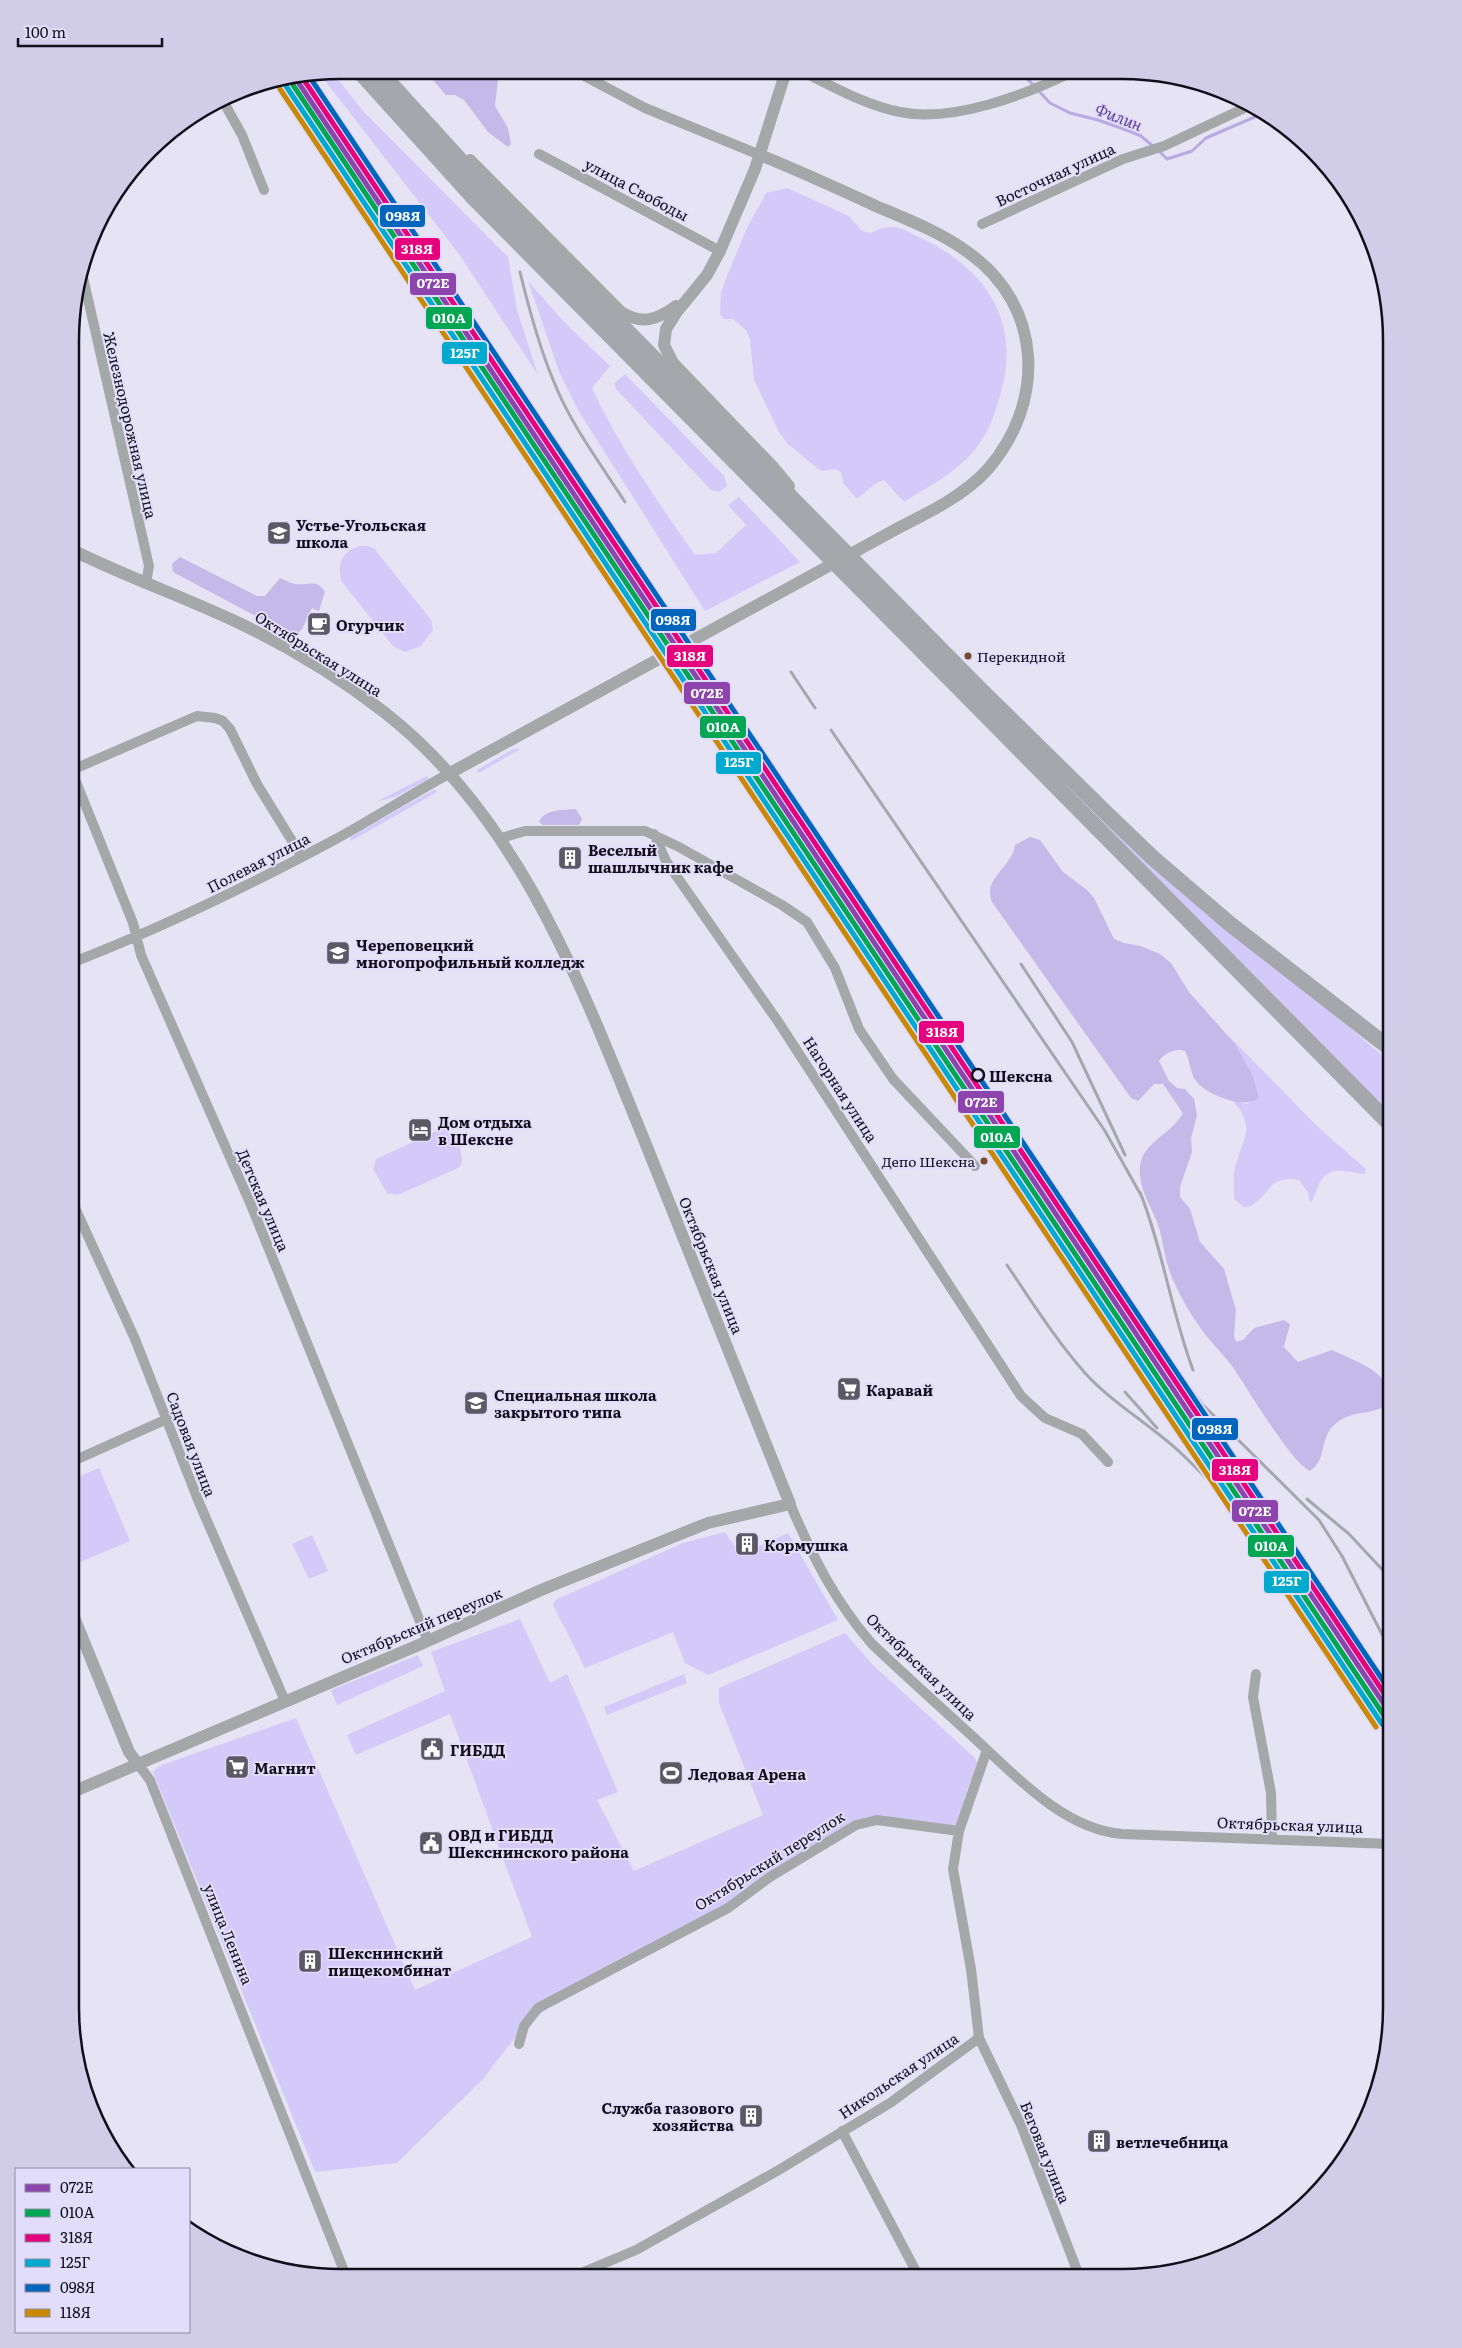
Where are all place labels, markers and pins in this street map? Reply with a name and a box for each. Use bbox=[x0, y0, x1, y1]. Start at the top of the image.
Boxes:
place label: Устье-Угольская школа bbox=[296, 513, 426, 553]
school or university icon: Устье-Угольская школа bbox=[266, 520, 292, 546]
cafe icon: Огурчик bbox=[306, 611, 332, 637]
place label: Огурчик bbox=[336, 613, 405, 636]
place label: Перекидной bbox=[977, 646, 1065, 666]
marker: Перекидной bbox=[963, 651, 973, 661]
place label: Веселый шашлычник кафе bbox=[588, 838, 734, 878]
building icon: Веселый шашлычник кафе bbox=[557, 845, 583, 871]
place label: Череповецкий многопрофильный колледж bbox=[356, 933, 585, 973]
school or university icon: Череповецкий многопрофильный колледж bbox=[325, 940, 351, 966]
place label: Шексна bbox=[989, 1064, 1053, 1087]
marker: Шексна bbox=[971, 1068, 985, 1082]
place label: Дом отдыха в Шекснe bbox=[438, 1110, 532, 1150]
hotel icon: Дом отдыха в Шекснe bbox=[407, 1117, 433, 1143]
place label: Депо Шексна bbox=[882, 1151, 975, 1171]
marker: Депо Шексна bbox=[979, 1156, 989, 1166]
supermarket icon: Каравай bbox=[836, 1376, 862, 1402]
place label: Каравай bbox=[866, 1378, 933, 1401]
place label: Специальная школа закрытого типа bbox=[494, 1383, 657, 1423]
school or university icon: Специальная школа закрытого типа bbox=[463, 1390, 489, 1416]
building icon: Кормушка bbox=[734, 1531, 760, 1557]
place label: Кормушка bbox=[764, 1533, 848, 1556]
public building icon: ГИБДД bbox=[419, 1736, 445, 1762]
place label: ГИБДД bbox=[450, 1738, 505, 1761]
supermarket icon: Магнит bbox=[224, 1754, 250, 1780]
place label: Магнит bbox=[254, 1756, 316, 1779]
sports icon: Ледовая Арена bbox=[658, 1760, 684, 1786]
place label: Ледовая Арена bbox=[688, 1762, 806, 1785]
place label: ОВД и ГИБДД Шекснинского района bbox=[448, 1823, 629, 1863]
public building icon: ОВД и ГИБДД Шекснинского района bbox=[418, 1830, 444, 1856]
place label: Шекснинский пищекомбинат bbox=[328, 1941, 451, 1981]
building icon: Шекснинский пищекомбинат bbox=[297, 1948, 323, 1974]
place label: Служба газового хозяйства bbox=[602, 2096, 734, 2136]
building icon: Служба газового хозяйства bbox=[738, 2103, 764, 2129]
building icon: ветлечебница bbox=[1086, 2128, 1112, 2154]
place label: ветлечебница bbox=[1116, 2130, 1229, 2153]

